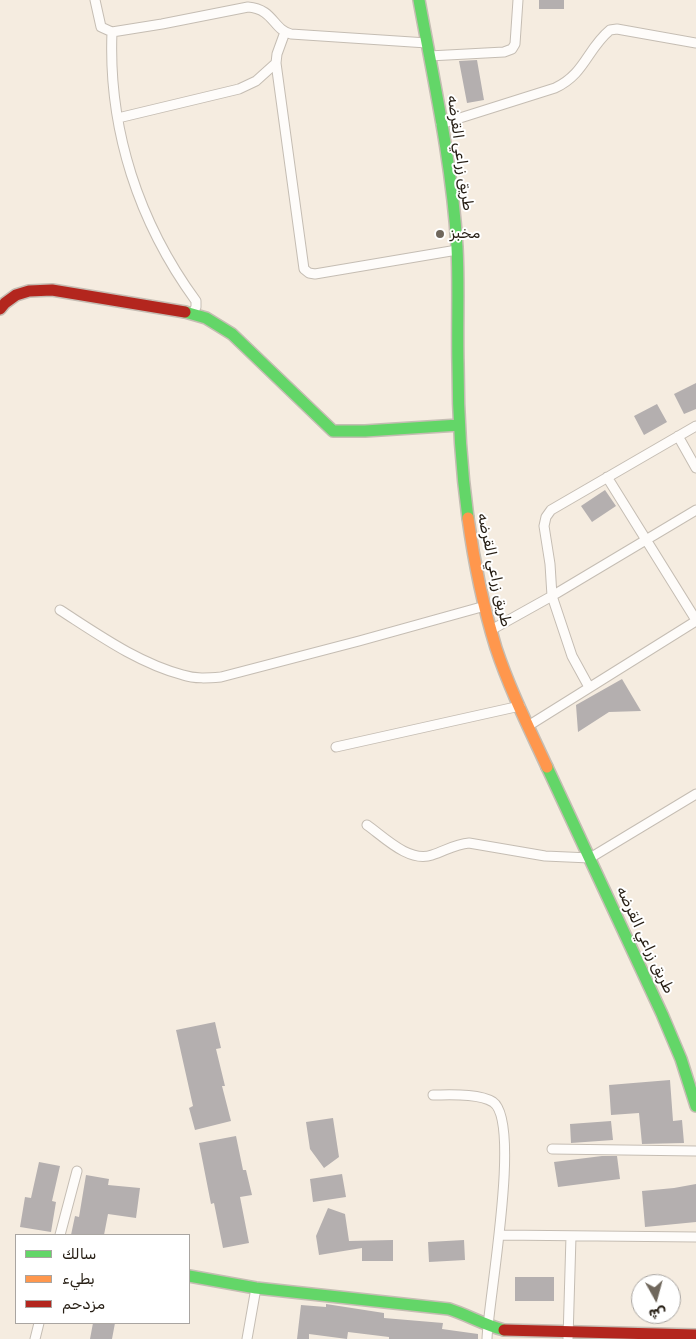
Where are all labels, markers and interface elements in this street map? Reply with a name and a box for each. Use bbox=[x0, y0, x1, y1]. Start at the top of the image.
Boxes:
street label: طريق زراعي القرضه bbox=[443, 94, 477, 212]
place label: مخبز bbox=[450, 225, 480, 243]
marker: مخبز bbox=[434, 228, 446, 240]
street label: طريق زراعي القرضه bbox=[473, 511, 515, 629]
street label: طريق زراعي القرضه bbox=[612, 884, 678, 996]
legend bbox=[15, 1234, 190, 1324]
text: سالك bbox=[62, 1245, 97, 1263]
text: بطيء bbox=[62, 1270, 95, 1288]
north arrow bbox=[631, 1274, 681, 1324]
text: مزدحم bbox=[62, 1295, 105, 1313]
text: ش bbox=[648, 1304, 668, 1323]

